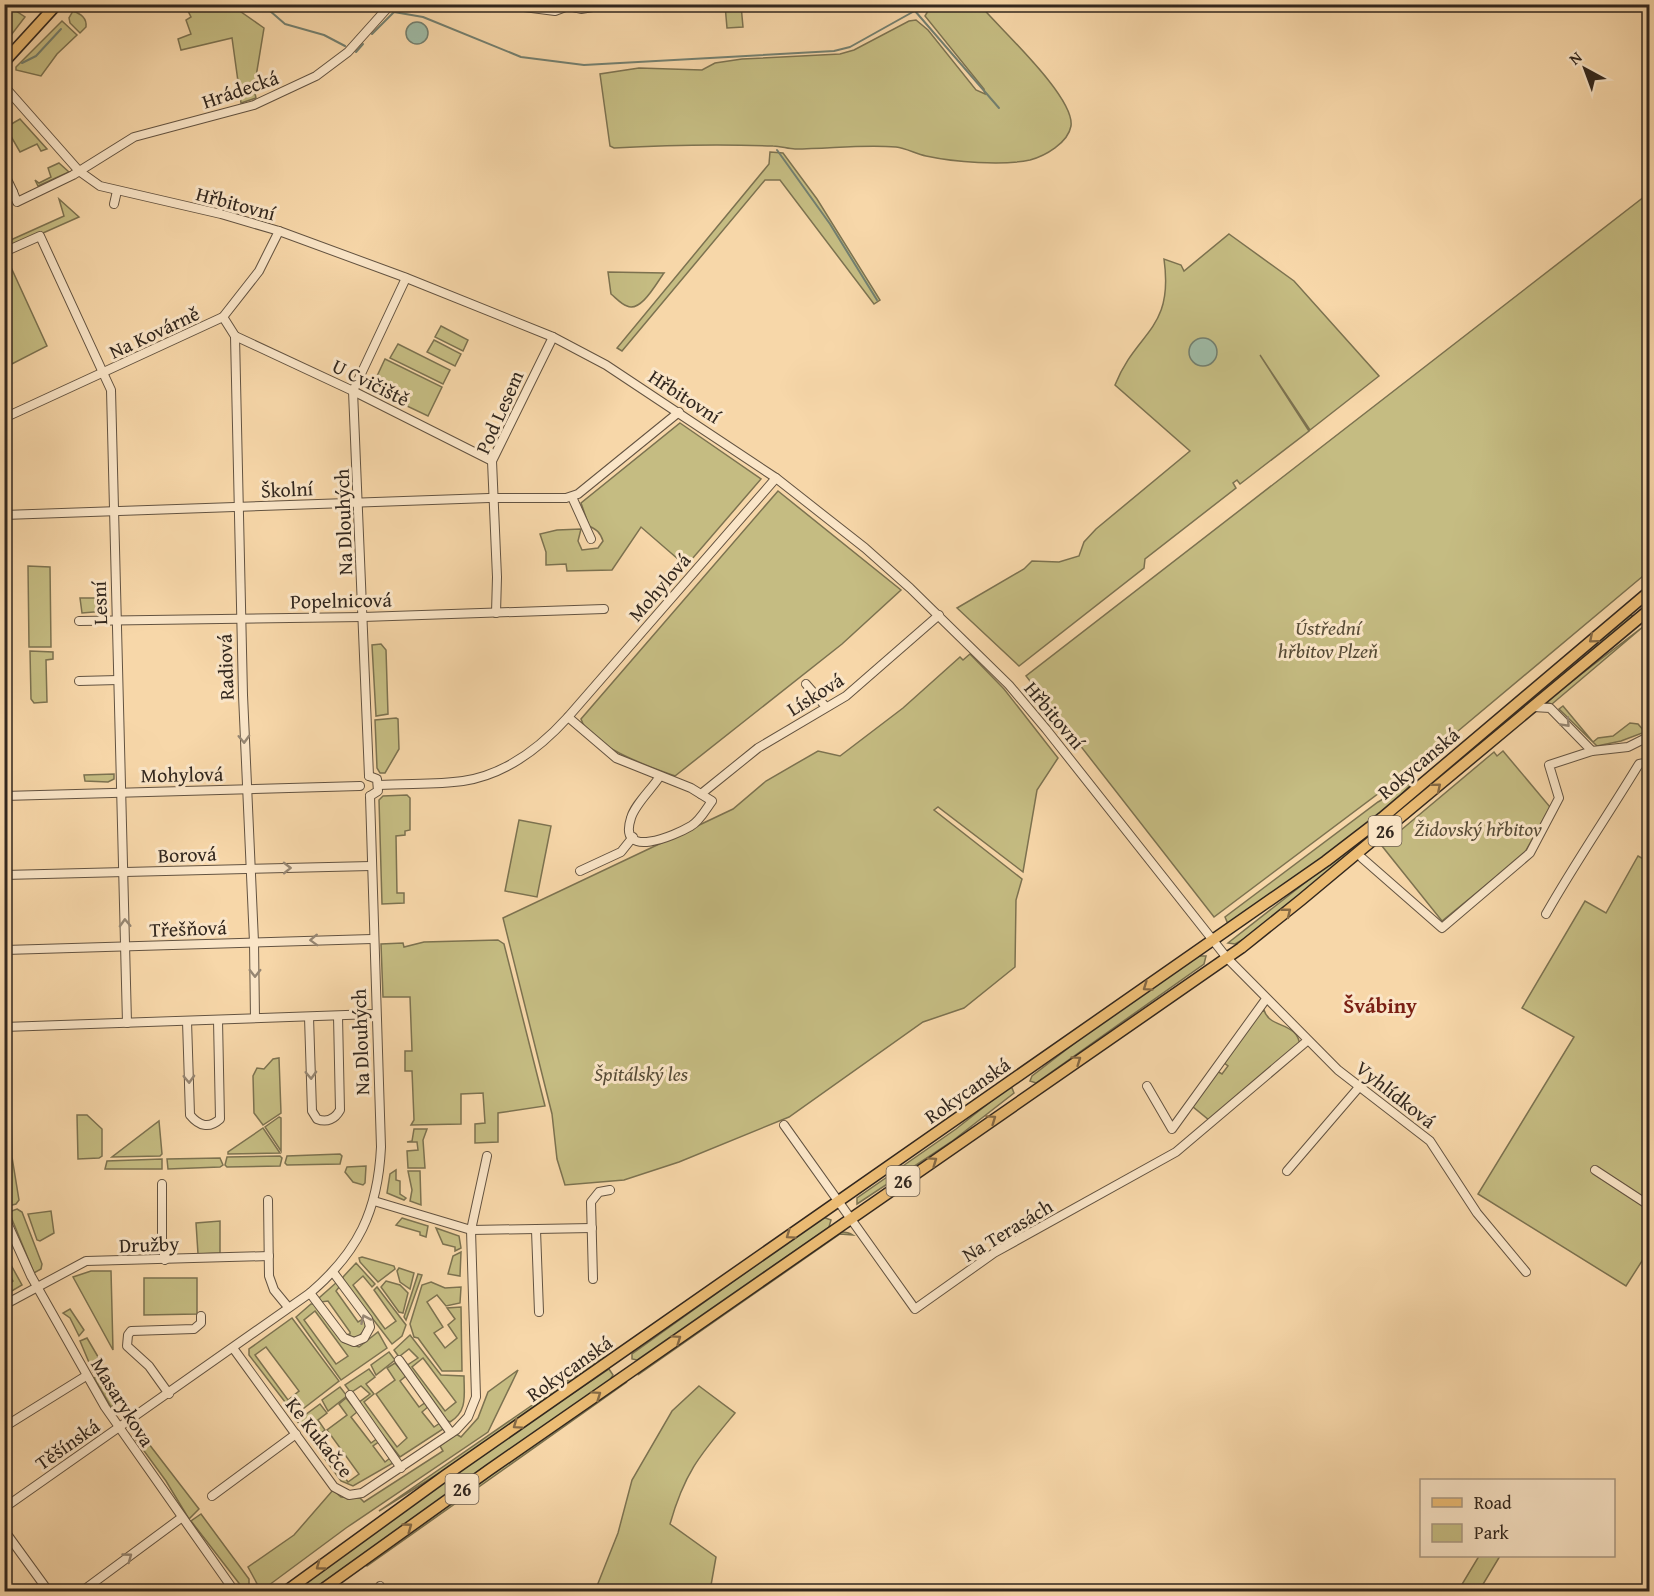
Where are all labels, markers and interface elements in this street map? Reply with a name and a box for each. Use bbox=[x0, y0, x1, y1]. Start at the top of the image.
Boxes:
north arrow bbox=[1555, 39, 1615, 99]
text: N bbox=[1563, 45, 1587, 70]
street label: Hrádecká bbox=[198, 62, 283, 116]
street label: Hřbitovní bbox=[193, 178, 279, 228]
street label: Na Kovárně bbox=[104, 298, 204, 366]
street label: U Cvičiště bbox=[327, 351, 415, 413]
street label: Hřbitovní bbox=[643, 362, 727, 430]
street label: Pod Lesem bbox=[468, 365, 531, 458]
street label: Na Dlouhých bbox=[327, 468, 359, 576]
street label: Školní bbox=[260, 473, 314, 505]
street label: Mohylová bbox=[621, 546, 697, 628]
street label: Lesní bbox=[84, 580, 114, 625]
street label: Popelnicová bbox=[290, 585, 393, 615]
park label: Ústřední hřbitov Plzeň bbox=[1278, 613, 1378, 665]
one-way arrow bbox=[1589, 631, 1600, 642]
street label: Radiová bbox=[209, 633, 241, 701]
street label: Lísková bbox=[781, 665, 850, 723]
street label: Hřbitovní bbox=[1018, 675, 1092, 756]
one-way arrow bbox=[1558, 716, 1569, 727]
street label: Rokycanská bbox=[1371, 720, 1466, 806]
one-way arrow bbox=[238, 735, 250, 744]
street label: Mohylová bbox=[140, 759, 224, 789]
one-way arrow bbox=[1430, 783, 1441, 794]
park label: Židovský hřbitov bbox=[1414, 814, 1542, 843]
road number: 26 bbox=[1368, 816, 1402, 846]
street label: Borová bbox=[157, 838, 217, 870]
one-way arrow bbox=[282, 861, 291, 874]
one-way arrow bbox=[1281, 908, 1292, 919]
street label: Třešňová bbox=[149, 912, 228, 944]
one-way arrow bbox=[119, 918, 131, 927]
one-way arrow bbox=[309, 934, 318, 947]
one-way arrow bbox=[248, 969, 261, 978]
one-way arrow bbox=[1142, 980, 1153, 991]
street label: Na Dlouhých bbox=[344, 988, 376, 1096]
district label: Švábiny bbox=[1343, 990, 1417, 1021]
street label: Rokycanská bbox=[918, 1049, 1016, 1130]
street label: Vyhlídková bbox=[1350, 1053, 1443, 1135]
one-way arrow bbox=[1070, 1056, 1081, 1067]
park label: Špitálský les bbox=[594, 1059, 689, 1088]
one-way arrow bbox=[305, 1071, 317, 1080]
one-way arrow bbox=[183, 1075, 196, 1084]
one-way arrow bbox=[986, 1115, 997, 1126]
one-way arrow bbox=[926, 1157, 937, 1168]
road number: 26 bbox=[886, 1166, 920, 1196]
street label: Na Terasách bbox=[956, 1191, 1058, 1269]
street label: Družby bbox=[118, 1228, 180, 1260]
one-way arrow bbox=[786, 1228, 797, 1239]
one-way arrow bbox=[360, 1314, 372, 1325]
street label: Rokycanská bbox=[520, 1327, 618, 1408]
one-way arrow bbox=[670, 1335, 681, 1346]
street label: Masarykova bbox=[84, 1352, 162, 1453]
street label: Ke Kukačce bbox=[279, 1391, 361, 1483]
one-way arrow bbox=[590, 1391, 601, 1402]
street label: Těšínská bbox=[29, 1411, 106, 1477]
one-way arrow bbox=[512, 1418, 523, 1429]
road number: 26 bbox=[446, 1474, 478, 1504]
legend bbox=[1420, 1479, 1615, 1557]
text: Road bbox=[1474, 1489, 1512, 1516]
text: Park bbox=[1474, 1519, 1510, 1546]
one-way arrow bbox=[401, 1524, 412, 1535]
one-way arrow bbox=[121, 1553, 132, 1564]
one-way arrow bbox=[316, 1558, 327, 1569]

